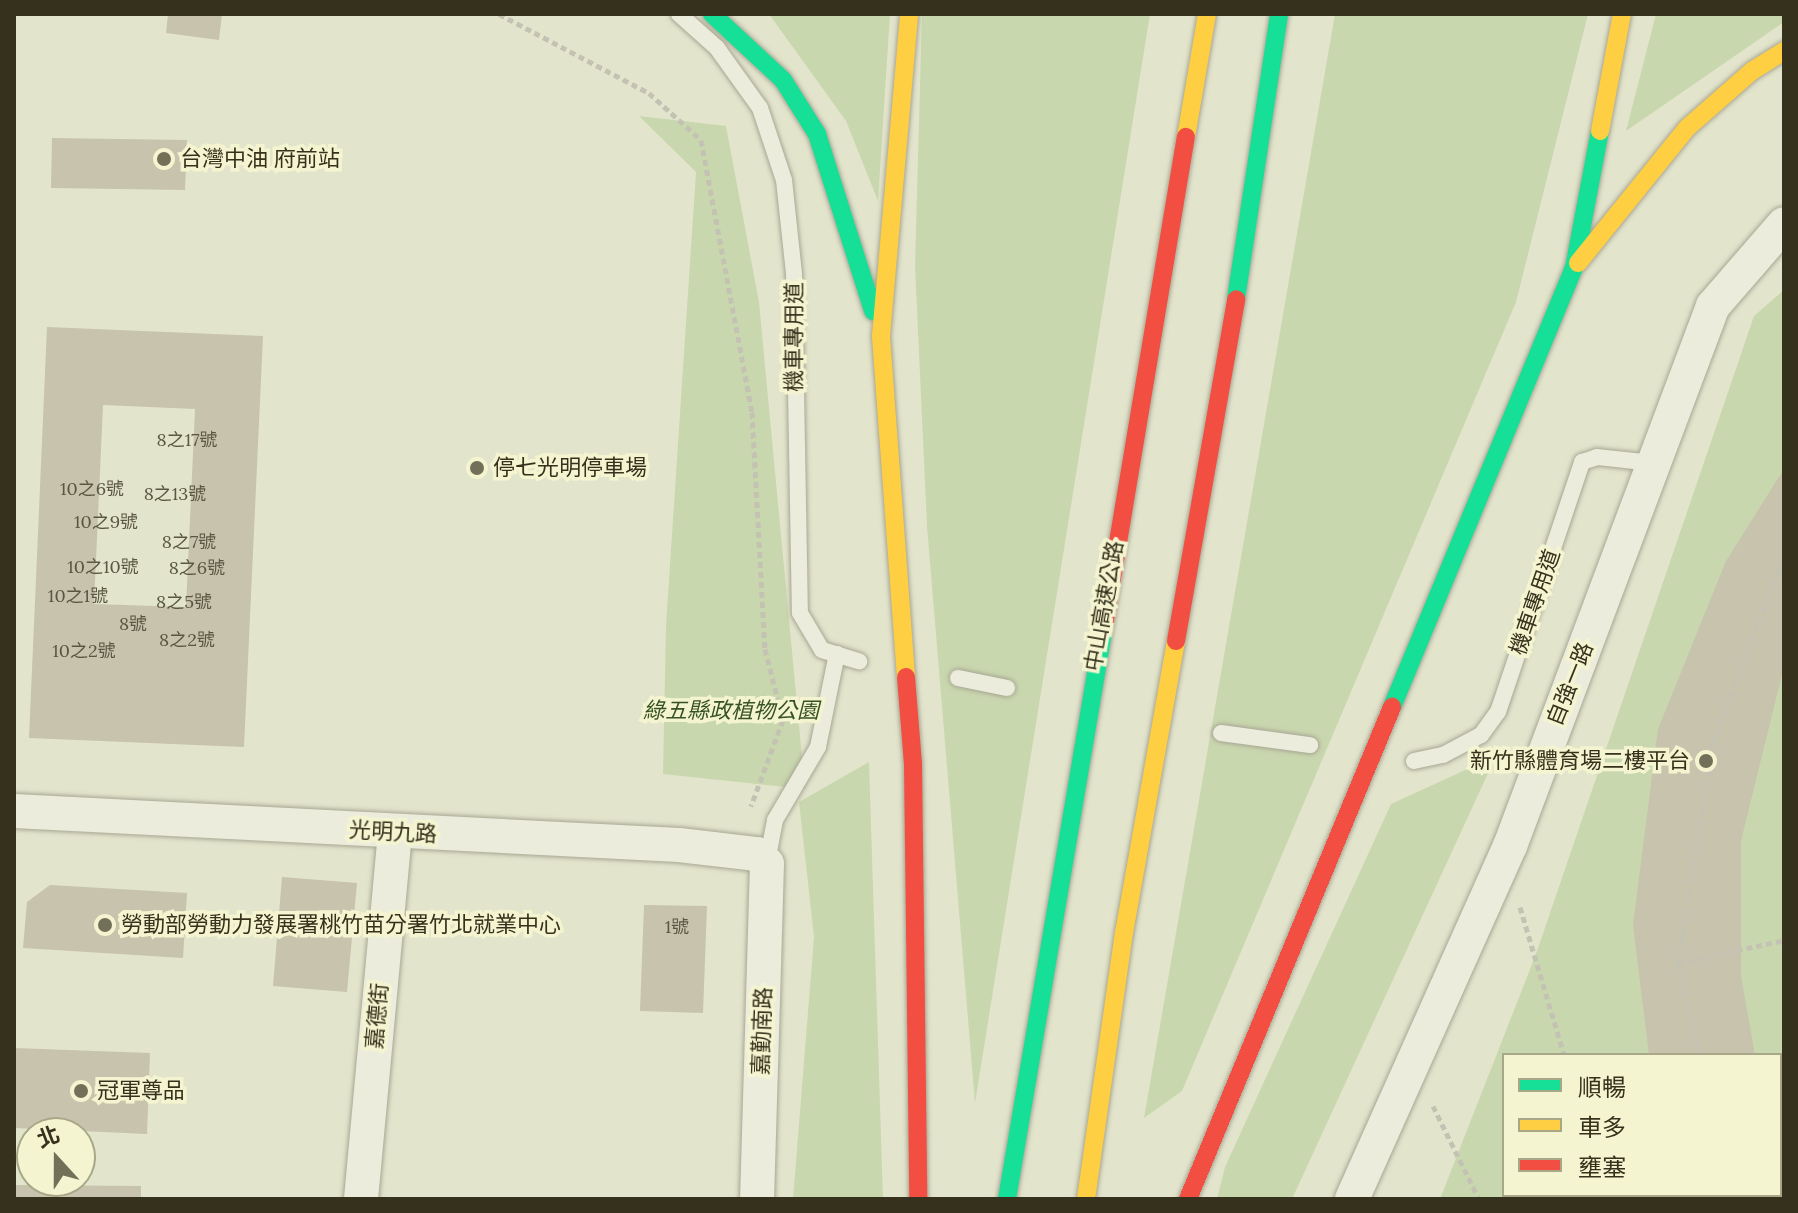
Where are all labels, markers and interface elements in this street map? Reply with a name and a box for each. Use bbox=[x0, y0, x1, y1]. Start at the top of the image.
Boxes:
place label: 台灣中油 府前站 bbox=[180, 146, 340, 172]
marker: 台灣中油 府前站 bbox=[155, 150, 173, 168]
street label: 機車專用道 bbox=[781, 282, 807, 392]
house number: 8之17號 bbox=[157, 429, 217, 451]
place label: 停七光明停車場 bbox=[493, 455, 647, 481]
marker: 停七光明停車場 bbox=[468, 459, 486, 477]
house number: 10之6號 bbox=[60, 478, 124, 500]
house number: 8之13號 bbox=[144, 483, 206, 505]
house number: 10之9號 bbox=[74, 511, 138, 533]
house number: 8之7號 bbox=[162, 531, 216, 553]
street label: 中山高速公路 bbox=[1080, 539, 1128, 673]
street label: 機車專用道 bbox=[1505, 546, 1565, 658]
house number: 10之10號 bbox=[67, 556, 139, 578]
house number: 8之6號 bbox=[169, 557, 225, 579]
house number: 10之1號 bbox=[48, 585, 108, 607]
house number: 8之5號 bbox=[156, 591, 212, 613]
house number: 8號 bbox=[119, 613, 147, 635]
house number: 8之2號 bbox=[159, 629, 215, 651]
street label: 自強一路 bbox=[1541, 638, 1599, 730]
house number: 10之2號 bbox=[52, 640, 116, 662]
park label: 綠五縣政植物公園 bbox=[643, 698, 819, 724]
place label: 新竹縣體育場二樓平台 bbox=[1470, 748, 1690, 774]
marker: 新竹縣體育場二樓平台 bbox=[1697, 752, 1715, 770]
street label: 光明九路 bbox=[348, 817, 438, 847]
place label: 勞動部勞動力發展署桃竹苗分署竹北就業中心 bbox=[121, 912, 561, 938]
marker: 勞動部勞動力發展署桃竹苗分署竹北就業中心 bbox=[96, 916, 114, 934]
house number: 1號 bbox=[665, 916, 689, 938]
street label: 嘉德街 bbox=[361, 982, 393, 1050]
street label: 嘉勤南路 bbox=[747, 987, 777, 1075]
legend bbox=[1502, 1053, 1782, 1197]
text: 順暢 bbox=[1578, 1072, 1626, 1103]
place label: 冠軍尊品 bbox=[97, 1078, 185, 1104]
marker: 冠軍尊品 bbox=[72, 1082, 90, 1100]
text: 車多 bbox=[1578, 1112, 1626, 1143]
north arrow bbox=[16, 1117, 96, 1197]
text: 北 bbox=[33, 1119, 63, 1153]
text: 壅塞 bbox=[1578, 1152, 1626, 1183]

